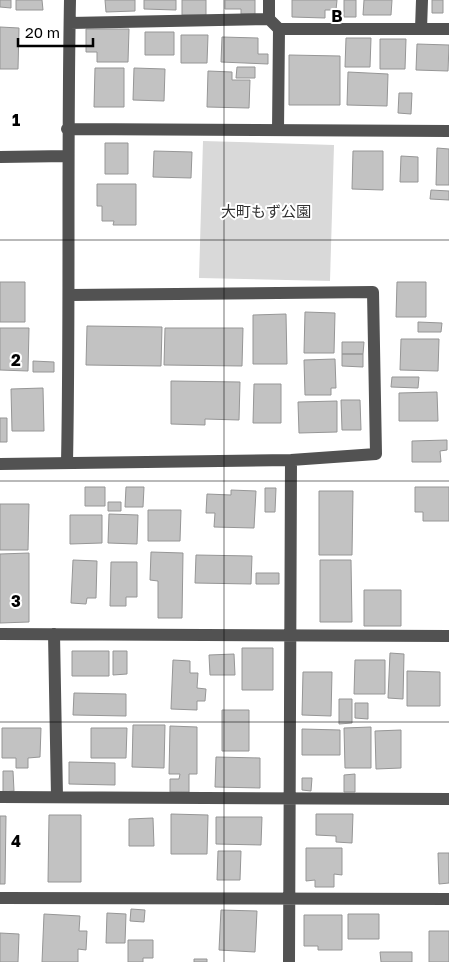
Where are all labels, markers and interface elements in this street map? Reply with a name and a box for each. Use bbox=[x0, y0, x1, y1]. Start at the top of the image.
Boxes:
text: B bbox=[331, 6, 343, 26]
scale bar bbox=[18, 15, 92, 47]
text: 20 m bbox=[25, 23, 60, 41]
text: 1 bbox=[12, 110, 20, 130]
park label: 大町もず公園 bbox=[221, 202, 311, 220]
text: 2 bbox=[11, 350, 21, 370]
text: 3 bbox=[11, 591, 21, 611]
text: 4 bbox=[11, 831, 21, 851]

